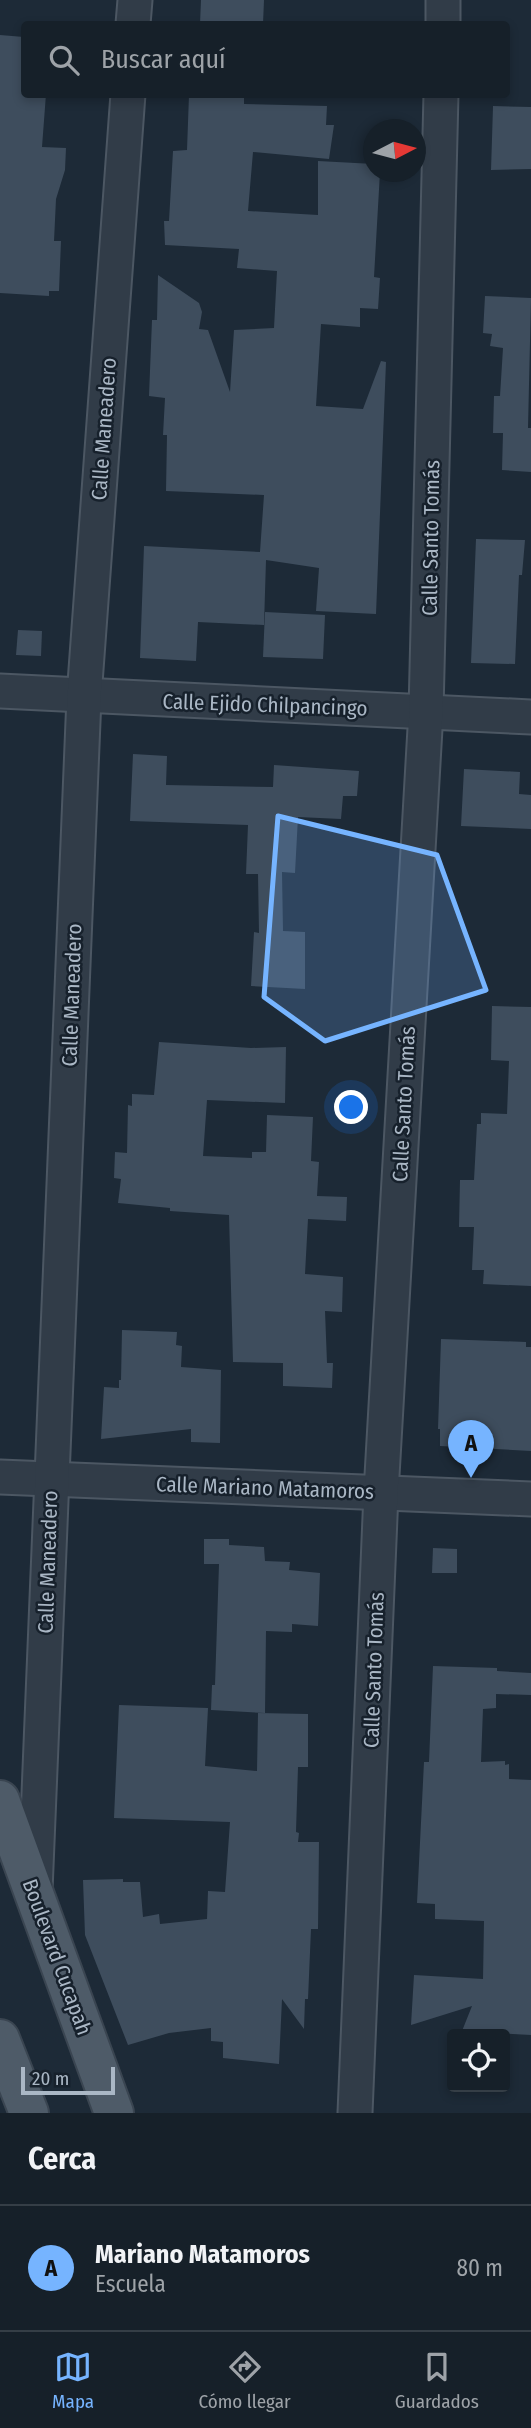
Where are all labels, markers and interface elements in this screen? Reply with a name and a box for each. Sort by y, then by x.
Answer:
search box [21,21,510,98]
icon: search [45,41,83,79]
text: Buscar aquí [101,44,226,75]
north arrow [363,119,426,182]
street label: Calle Maneadero [86,357,122,501]
street label: Calle Santo Tomás [417,460,445,616]
street label: Calle Ejido Chilpancingo [162,688,368,722]
street label: Calle Maneadero [57,923,87,1067]
street label: Calle Santo Tomás [387,1025,421,1183]
your location [334,1090,368,1124]
pin: A [448,1420,494,1478]
street label: Calle Mariano Matamoros [156,1471,375,1505]
street label: Calle Maneadero [33,1490,63,1634]
street label: Calle Santo Tomás [358,1592,390,1748]
street label: Boulevard Cucapah [17,1875,97,2039]
map controls [447,2029,510,2092]
button: locate [447,2029,510,2092]
scale bar [21,2064,116,2096]
text: 20 m [32,2067,69,2090]
text: Cerca [28,2141,96,2177]
text: Mariano Matamoros [95,2239,310,2270]
text: A [45,2254,57,2282]
text: 80 m [456,2254,503,2282]
text: Escuela [95,2270,166,2298]
tab: Mapa [52,2348,94,2413]
tab: Cómo llegar [198,2348,291,2413]
tab: Guardados [395,2348,479,2413]

